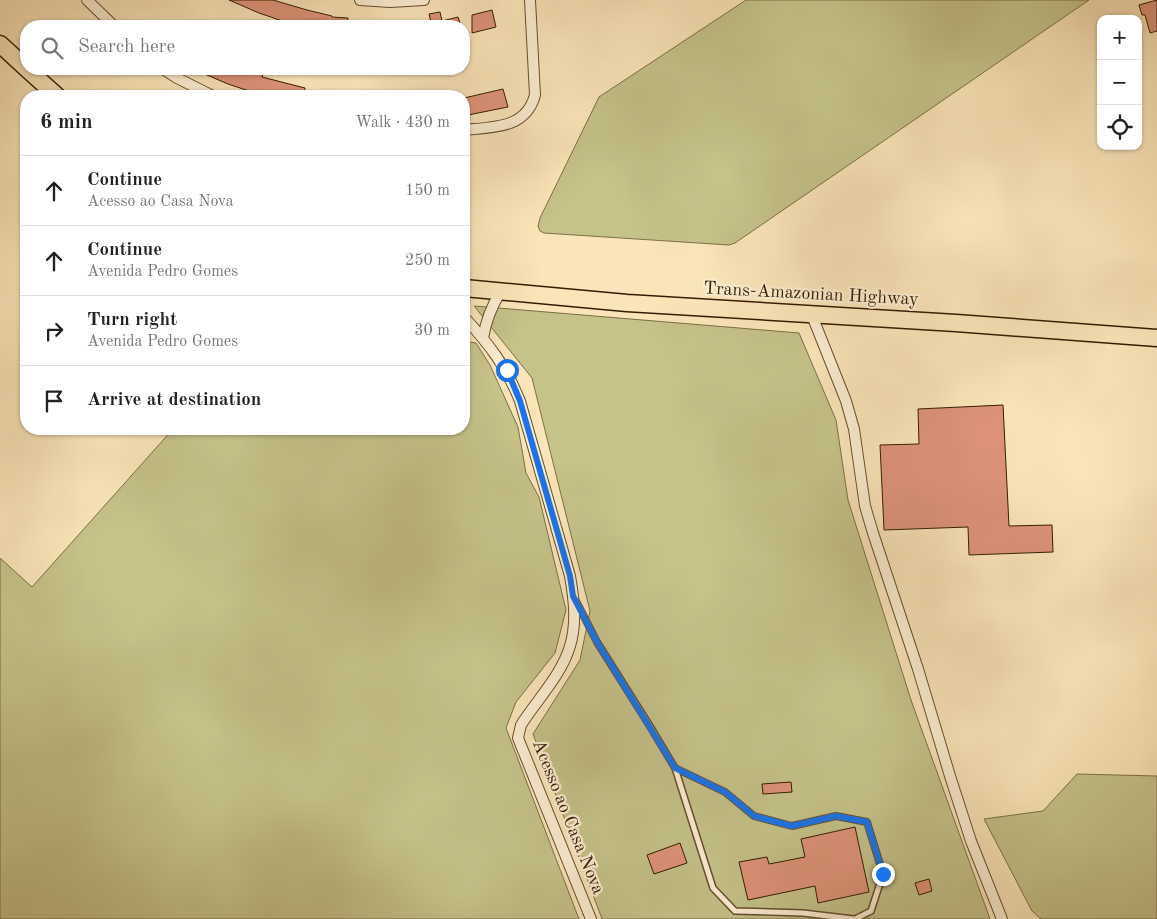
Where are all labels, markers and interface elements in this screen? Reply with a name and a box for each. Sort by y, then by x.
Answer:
map controls [1097,15,1142,150]
button: + [1097,15,1142,60]
search box [20,20,470,75]
icon: search [38,34,66,62]
text: Search here [78,38,175,57]
button: − [1097,60,1142,105]
button: locate [1097,105,1142,150]
text: 6 min [40,112,93,133]
text: Walk · 430 m [355,115,450,131]
text: Continue [87,171,162,190]
icon: ahead [40,177,68,205]
text: 150 m [405,183,450,199]
text: Acesso ao Casa Nova [87,194,234,210]
text: Continue [87,241,162,260]
icon: ahead [40,247,68,275]
text: 250 m [405,253,450,269]
text: Avenida Pedro Gomes [87,264,238,280]
street label: Trans-Amazonian Highway [703,279,919,309]
text: Turn right [87,311,177,330]
icon: right [40,317,68,345]
text: 30 m [414,323,450,339]
text: Avenida Pedro Gomes [87,334,238,350]
route start [496,359,519,382]
icon: arrive [40,387,68,415]
text: Arrive at destination [87,391,261,410]
street label: Acesso ao Casa Nova [529,737,607,897]
route end [872,863,895,886]

